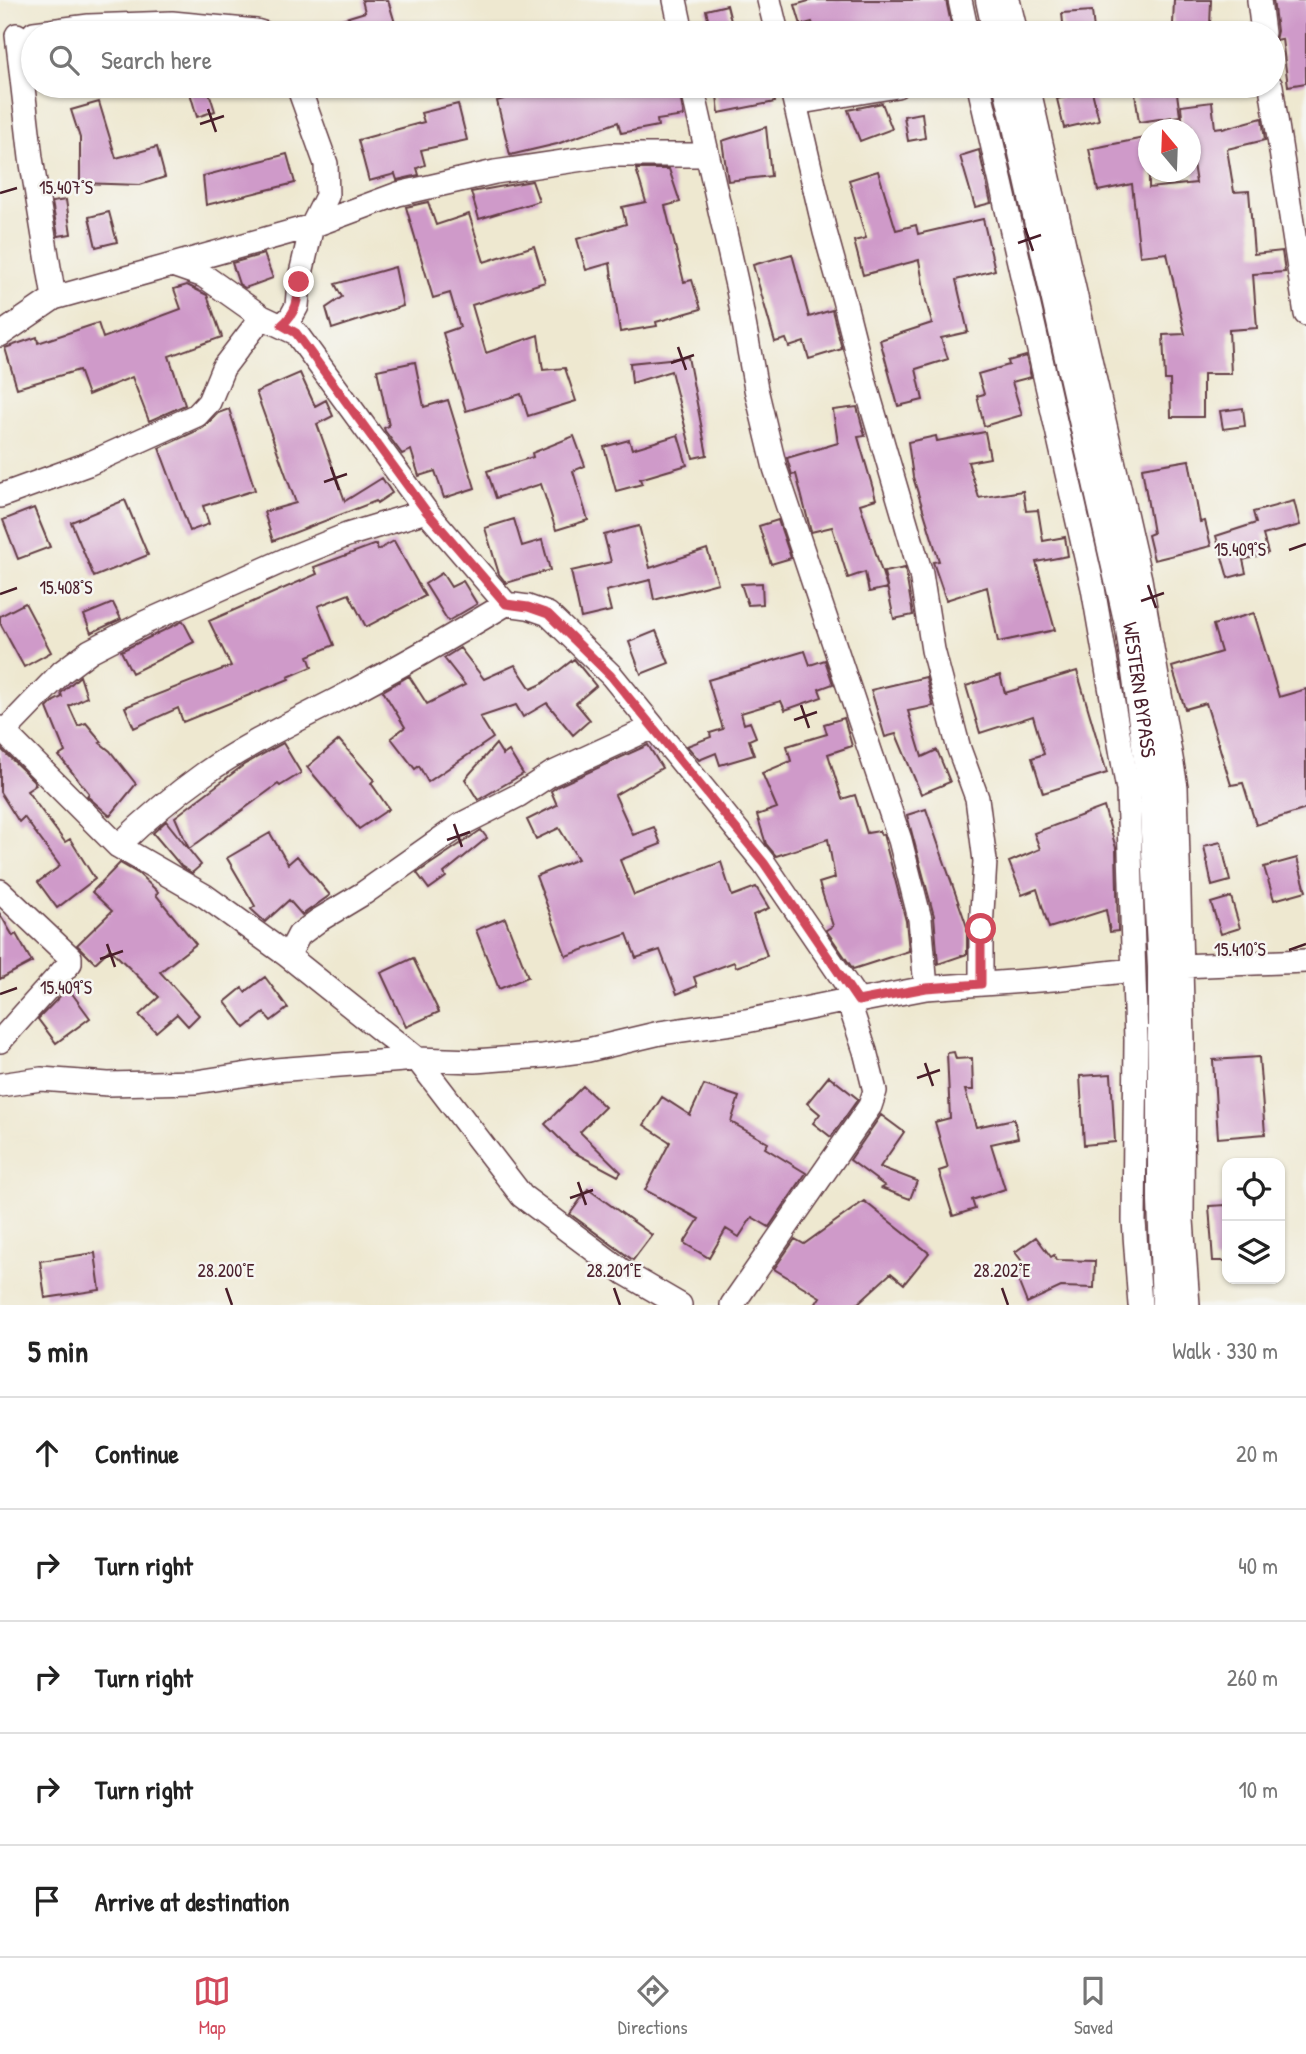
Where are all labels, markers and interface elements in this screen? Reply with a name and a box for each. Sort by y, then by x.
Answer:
search box [21,21,1285,98]
icon: search [45,41,83,79]
text: Search here [101,42,212,77]
north arrow [1138,119,1201,182]
text: 15.407°S [39,175,93,200]
route end [283,266,314,297]
text: 15.409°S [1214,537,1266,562]
text: 15.408°S [39,575,93,600]
street label: WESTERN BYPASS [1116,619,1164,760]
route start [965,913,996,944]
text: 15.410°S [1214,937,1266,962]
text: 15.409°S [40,975,92,1000]
map controls [1222,1158,1285,1284]
button: locate [1222,1158,1285,1221]
button: layers [1222,1221,1285,1284]
text: 28.200°E [198,1258,254,1283]
text: 28.201°E [586,1258,642,1283]
text: 28.202°E [973,1258,1031,1283]
text: 5 min [28,1331,88,1371]
text: Walk · 330 m [1172,1335,1278,1366]
icon: ahead [28,1434,66,1472]
text: Continue [95,1436,179,1471]
text: 20 m [1236,1438,1278,1469]
icon: right [28,1546,66,1584]
text: Turn right [95,1548,193,1583]
text: 40 m [1238,1550,1278,1581]
icon: right [28,1658,66,1696]
text: Turn right [95,1660,193,1695]
text: 260 m [1227,1662,1278,1693]
icon: right [28,1770,66,1808]
text: Turn right [95,1772,193,1807]
text: 10 m [1238,1774,1278,1805]
icon: arrive [28,1882,66,1920]
text: Arrive at destination [95,1884,290,1919]
tab: Map [193,1972,231,2040]
tab: Directions [618,1972,688,2040]
tab: Saved [1074,1972,1113,2040]

